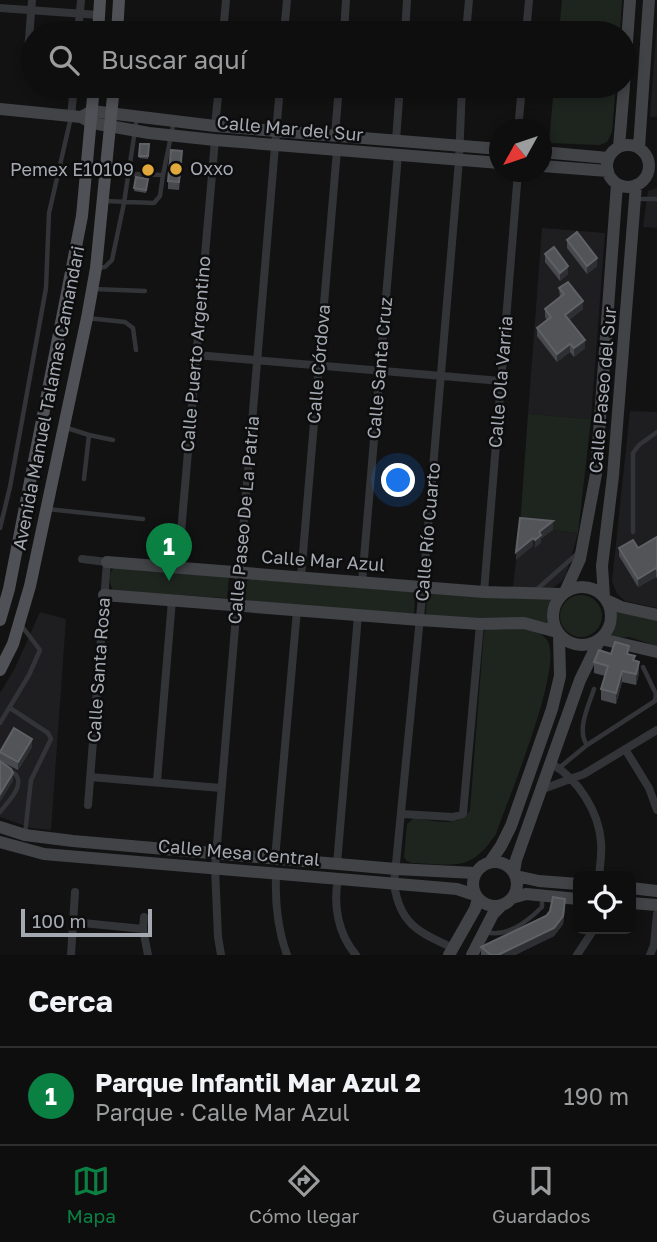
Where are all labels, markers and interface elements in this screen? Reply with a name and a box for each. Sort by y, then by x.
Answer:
search box [21,21,636,98]
icon: search [45,41,83,79]
text: Buscar aquí [101,44,247,75]
street label: Calle Mar del Sur [216,111,364,145]
north arrow [489,119,552,182]
place label: Oxxo [190,157,234,179]
place label: Pemex E10109 [10,158,134,180]
marker: Oxxo [168,161,184,177]
marker: Pemex E10109 [140,162,156,178]
street label: Avenida Manuel Talamas Camandari [8,244,88,552]
street label: Calle Puerto Argentino [175,255,215,453]
street label: Calle Santa Cruz [362,296,396,440]
street label: Calle Córdova [302,303,334,425]
street label: Calle Paseo del Sur [584,306,620,474]
street label: Calle Ola Varria [483,315,517,449]
street label: Calle Paseo De La Patria [223,415,263,625]
street label: Calle Río Cuarto [410,461,444,602]
your location [381,463,415,497]
pin: 1 [146,523,192,581]
street label: Calle Mar Azul [260,545,386,575]
street label: Calle Santa Rosa [82,596,114,743]
street label: Calle Mesa Central [157,834,321,870]
map controls [573,871,636,934]
button: locate [573,871,636,934]
scale bar [21,906,152,938]
text: 100 m [32,909,86,932]
text: Cerca [28,983,113,1019]
text: Parque Infantil Mar Azul 2 [95,1067,421,1098]
text: 1 [45,1082,57,1110]
text: 190 m [564,1082,629,1110]
text: Parque · Calle Mar Azul [95,1098,350,1126]
tab: Mapa [66,1162,116,1227]
tab: Cómo llegar [249,1162,359,1227]
tab: Guardados [492,1162,590,1227]

